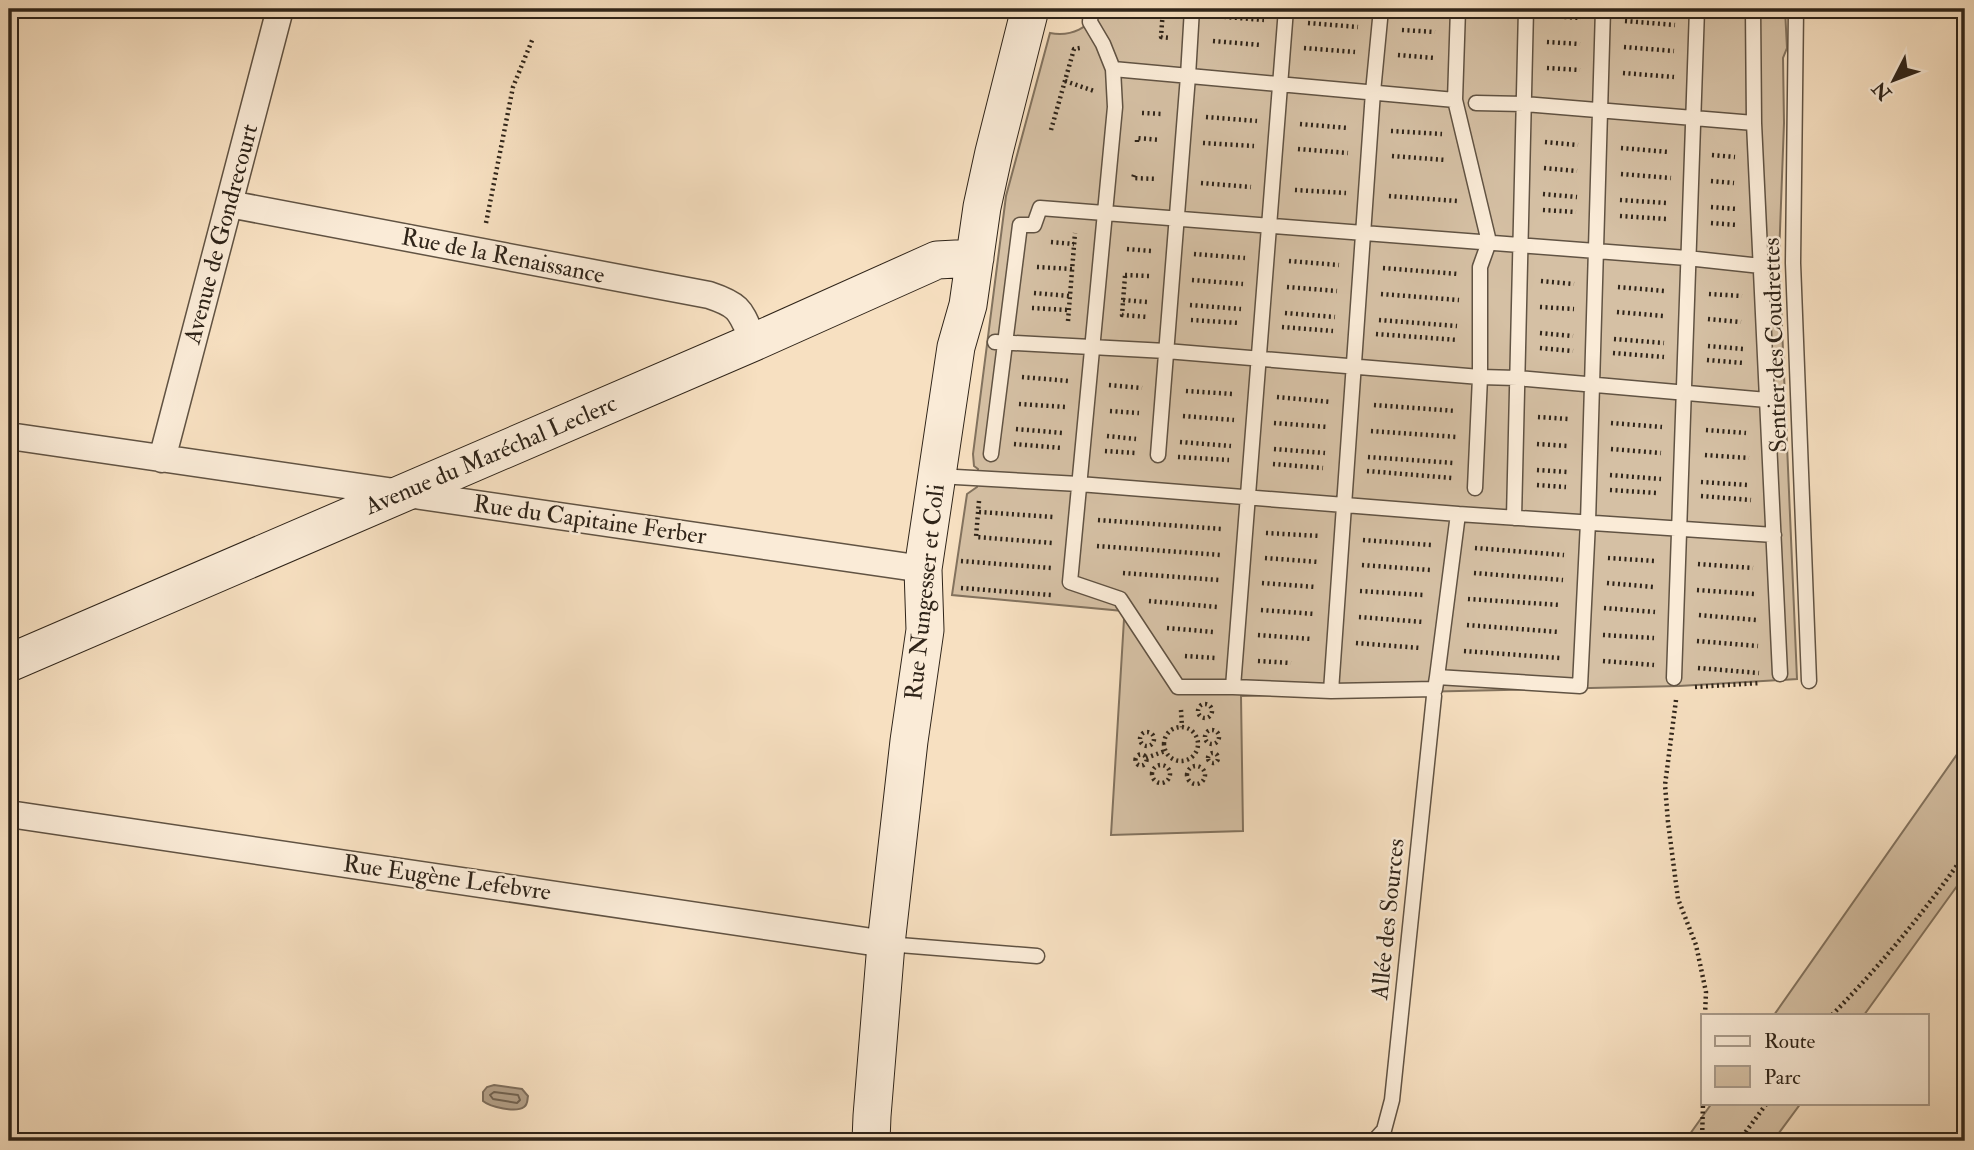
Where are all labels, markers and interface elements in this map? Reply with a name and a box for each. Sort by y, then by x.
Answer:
north arrow [1858,46,1928,116]
text: N [1867,76,1897,106]
street label: Avenue de Gondrecourt [176,120,265,348]
street label: Rue de la Renaissance [399,221,607,291]
street label: Sentier des Coudrettes [1756,237,1794,453]
street label: Avenue du Maréchal Leclerc [359,388,622,523]
street label: Rue Nungesser et Coli [898,483,952,701]
street label: Rue du Capitaine Ferber [471,488,709,552]
street label: Allée des Sources [1364,837,1412,1002]
street label: Rue Eugène Lefebvre [341,848,553,908]
legend [1701,1014,1928,1104]
text: Route [1764,1028,1816,1055]
text: Parc [1764,1064,1801,1091]

